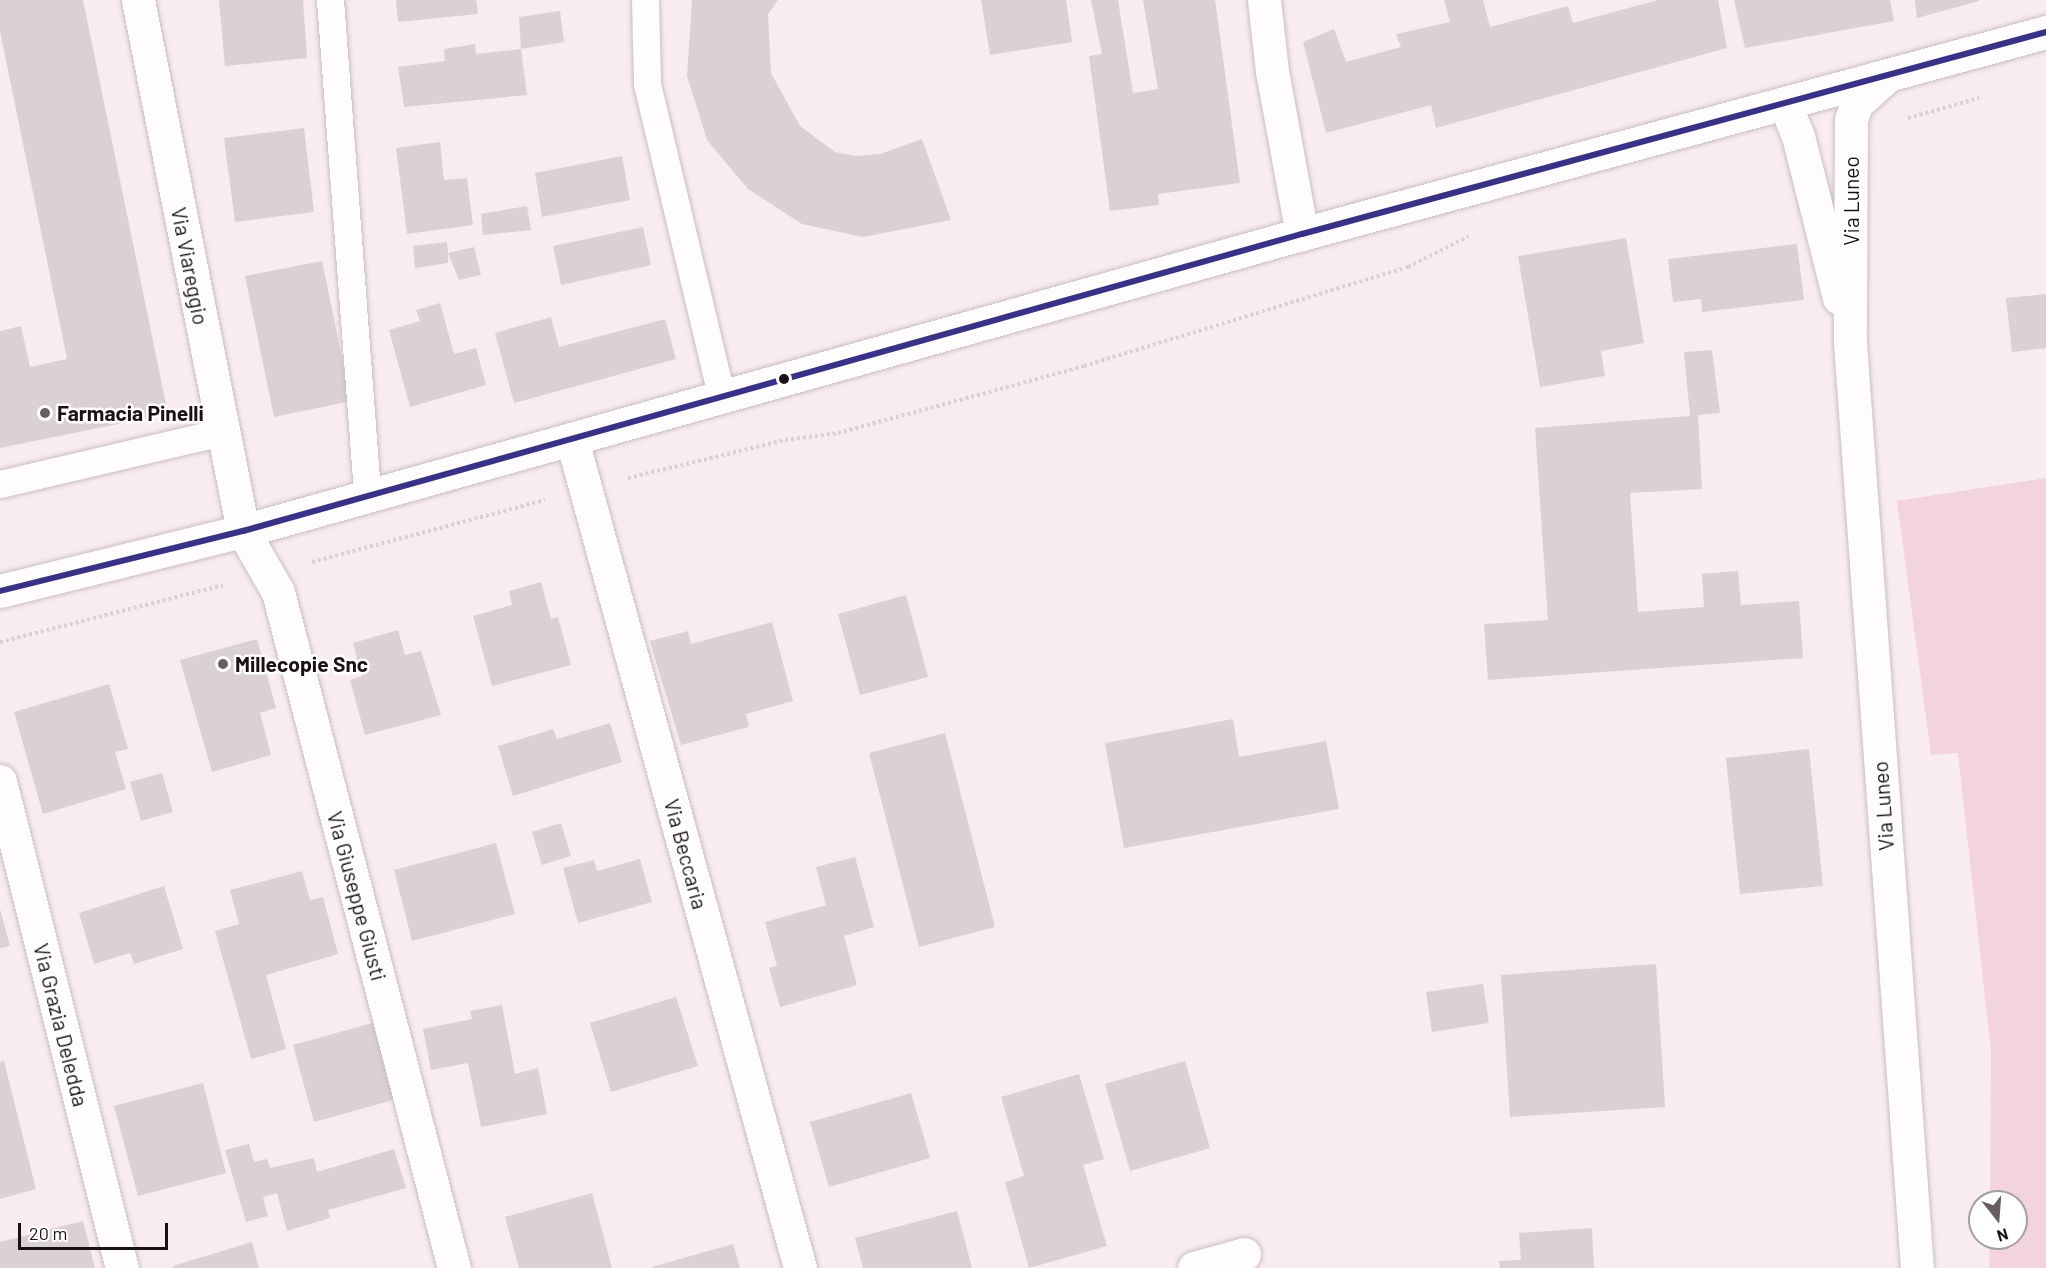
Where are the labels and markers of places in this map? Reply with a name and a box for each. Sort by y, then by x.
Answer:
unlabelled marker [778,373,790,385]
place label: Farmacia Pinelli [57,400,204,426]
marker: Farmacia Pinelli [38,406,52,420]
place label: Millecopie Snc [235,651,368,677]
marker: Millecopie Snc [216,657,230,671]

